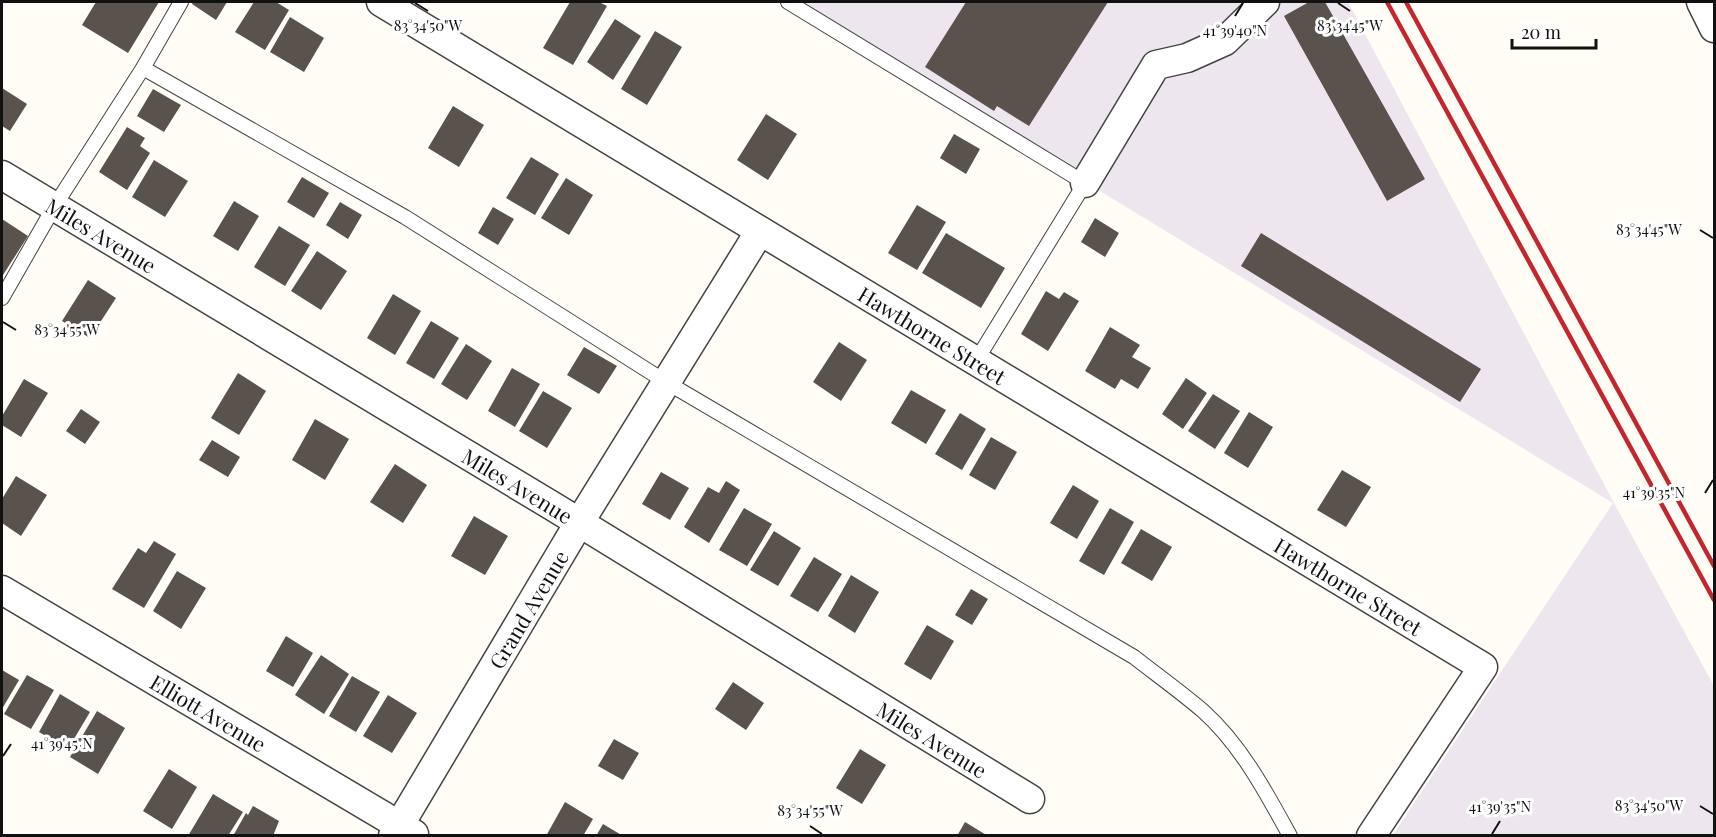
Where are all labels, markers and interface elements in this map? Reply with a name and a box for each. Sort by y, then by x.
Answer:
scale bar [1512,12,1596,50]
text: 83°34'50"W [394,15,463,35]
text: 83°34'45"W [1317,15,1383,35]
text: 41°39'40"N [1203,20,1268,40]
text: 20 m [1521,20,1561,44]
street label: Miles Avenue [41,191,162,279]
text: 83°34'45"W [1616,219,1682,239]
street label: Hawthorne Street [853,279,1012,390]
text: 83°34'55"W [34,319,100,339]
street label: Miles Avenue [457,441,578,529]
text: 41°39'35"N [1623,482,1686,502]
street label: Hawthorne Street [1269,530,1428,641]
street label: Grand Avenue [482,545,574,673]
street label: Elliott Avenue [145,667,272,757]
street label: Miles Avenue [872,695,993,783]
text: 41°39'45"N [31,733,93,753]
text: 83°34'50"W [1615,795,1684,815]
text: 41°39'35"N [1469,796,1532,816]
text: 83°34'55"W [777,800,843,820]

